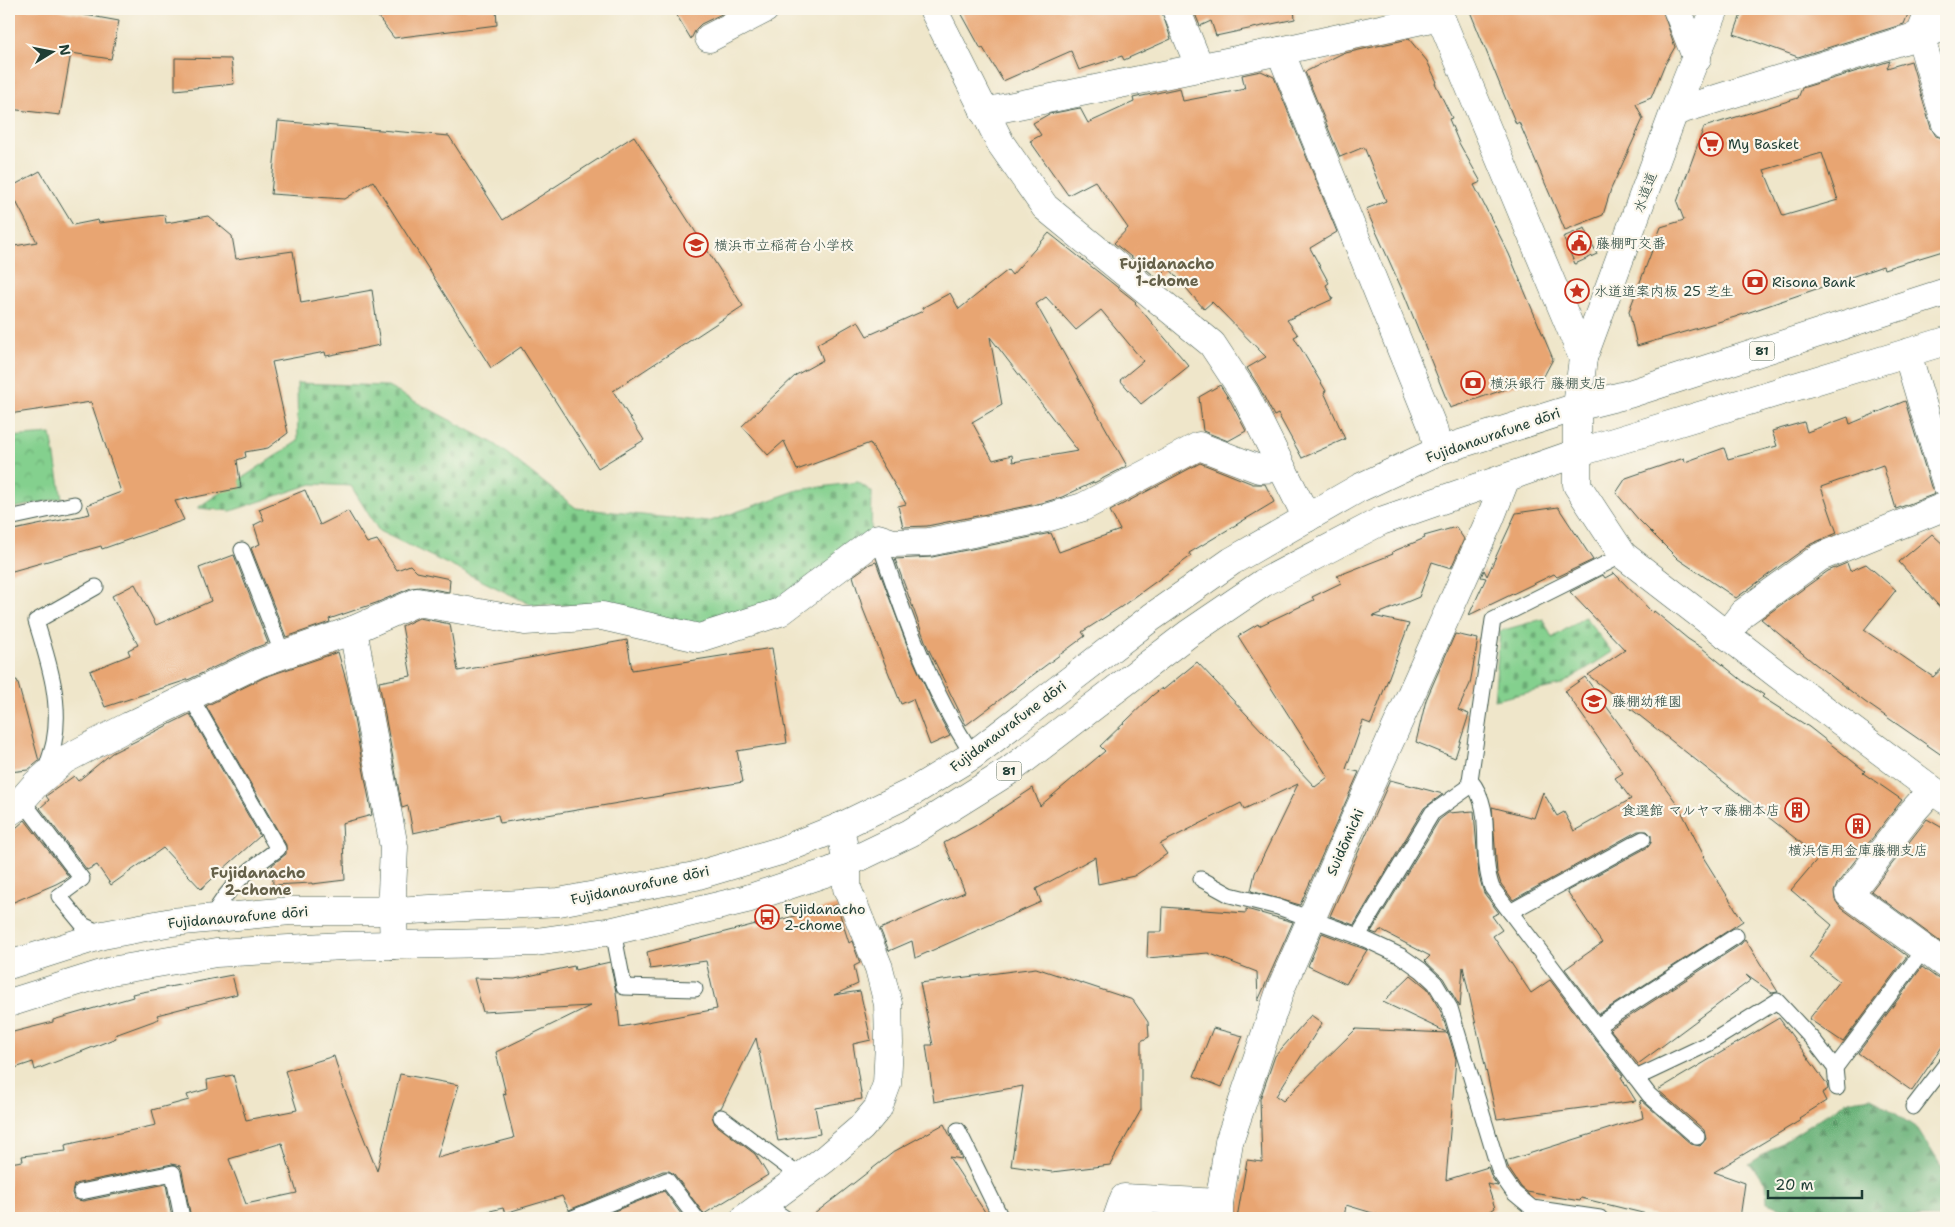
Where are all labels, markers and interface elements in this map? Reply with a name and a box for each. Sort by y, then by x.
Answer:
north arrow [28,28,78,78]
text: N [55,43,75,57]
supermarket icon: My Basket [1698,131,1724,157]
place label: My Basket [1728,135,1799,153]
street label: 水道道 [1629,169,1661,215]
public building icon: 藤棚町交番 [1566,230,1592,256]
school or university icon: 横浜市立稲荷台小学校 [683,232,709,258]
place label: 藤棚町交番 [1596,234,1666,252]
place label: 横浜市立稲荷台小学校 [714,236,854,254]
district label: Fujidanacho 1-chome [1119,254,1215,291]
bank icon: Risona Bank [1742,269,1768,295]
place label: Risona Bank [1772,273,1856,291]
place icon: 水道道案内板 25 芝生 [1564,278,1590,304]
place label: 水道道案内板 25 芝生 [1594,282,1734,300]
road number: 81 [1750,342,1774,361]
bank icon: 横浜銀行 藤棚支店 [1460,370,1486,396]
place label: 横浜銀行 藤棚支店 [1490,374,1607,392]
street label: Fujidanaurafune dōri [1423,404,1563,466]
street label: Fujidanaurafune dōri [946,676,1070,776]
school or university icon: 藤棚幼稚園 [1581,688,1607,714]
place label: 藤棚幼稚園 [1612,692,1682,710]
road number: 81 [996,761,1022,780]
building icon: 食選館 マルヤマ藤棚本店 [1784,797,1810,823]
place label: 食選館 マルヤマ藤棚本店 [1622,801,1780,819]
street label: Suidōmichi [1322,806,1368,878]
building icon: 横浜信用金庫藤棚支店 [1845,813,1871,839]
place label: 横浜信用金庫藤棚支店 [1788,841,1928,859]
street label: Fujidanaurafune dōri [569,862,711,908]
district label: Fujidanacho 2-chome [210,863,306,900]
place label: Fujidanacho 2-chome [784,900,865,934]
street label: Fujidanaurafune dōri [167,902,309,932]
bus stop icon: Fujidanacho 2-chome [754,904,780,930]
scale bar [1768,1167,1861,1199]
text: 20 m [1775,1175,1814,1195]

